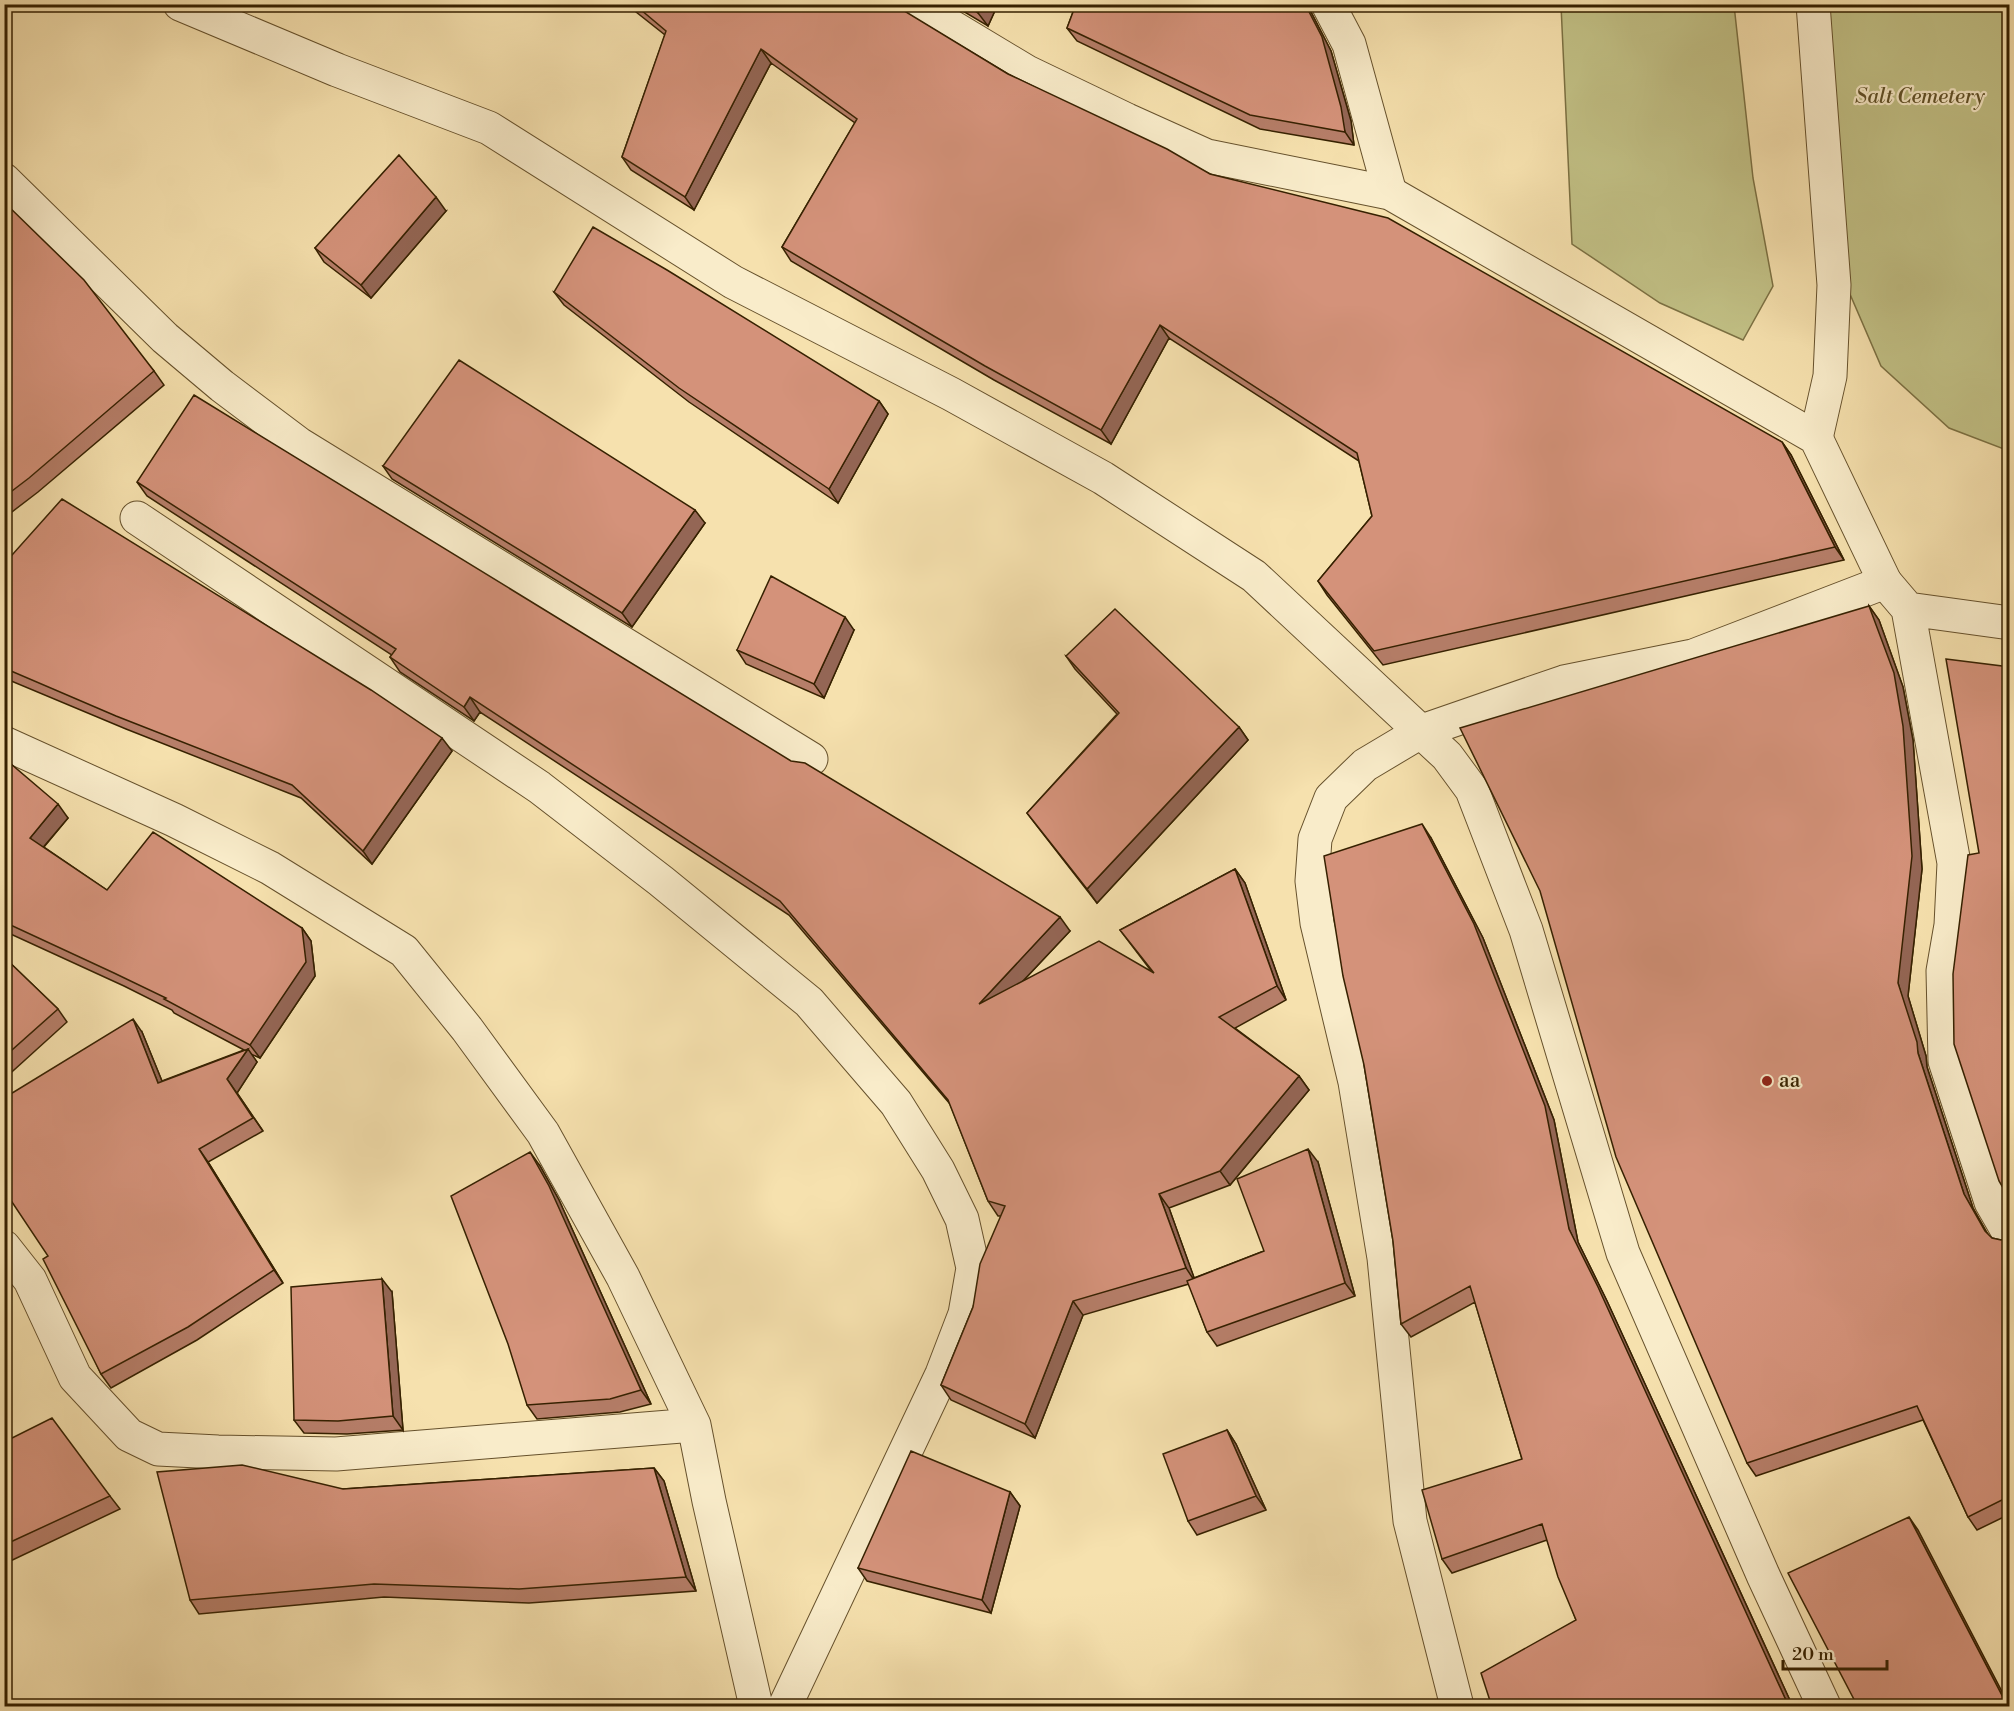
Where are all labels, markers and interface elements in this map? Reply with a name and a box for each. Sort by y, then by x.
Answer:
park label: Salt Cemetery [1855,84,1986,110]
place label: aa [1779,1068,1801,1094]
marker: aa [1760,1074,1774,1088]
scale bar [1783,1633,1886,1671]
text: 20 m [1792,1643,1834,1666]

